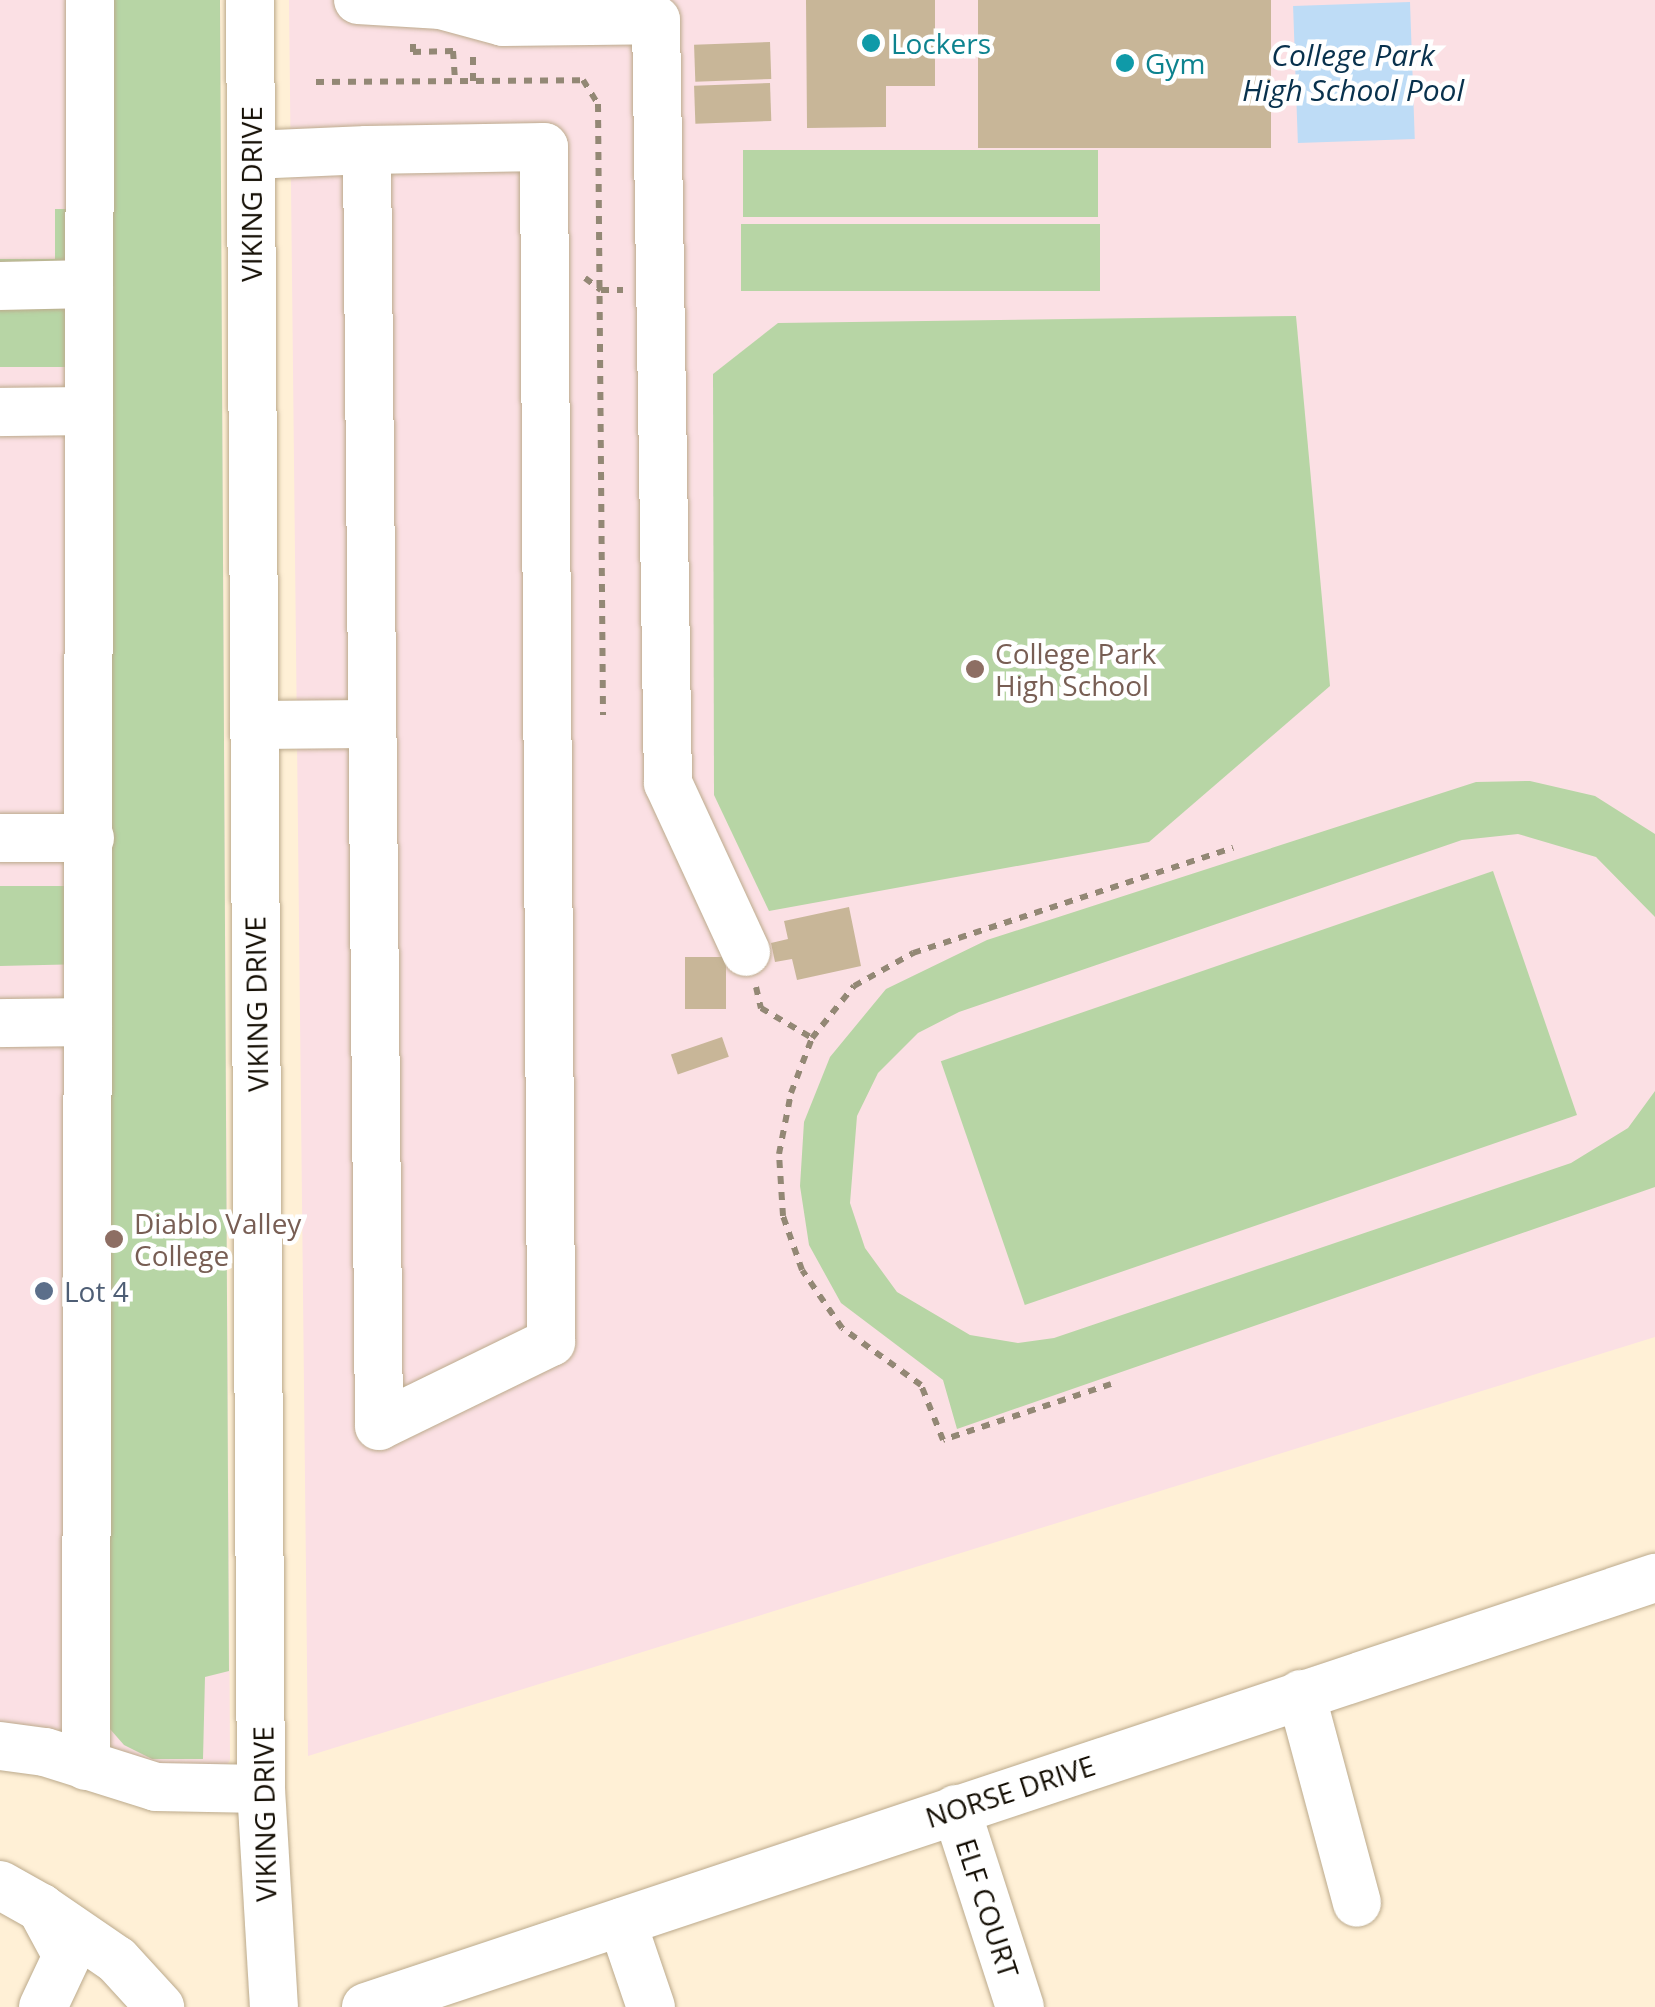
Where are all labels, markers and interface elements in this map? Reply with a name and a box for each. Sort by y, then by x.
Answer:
place label: Lockers [891,26,991,60]
marker: Lockers [860,32,882,54]
water label: College Park High School Pool [1242,37,1464,108]
place label: Gym [1145,46,1205,80]
marker: Gym [1114,52,1136,74]
street label: VIKING DRIVE [234,106,268,282]
place label: College Park High School [995,636,1156,702]
marker: College Park High School [964,658,986,680]
street label: VIKING DRIVE [238,916,274,1092]
place label: Diablo Valley College [134,1206,301,1272]
marker: Diablo Valley College [103,1228,125,1250]
place label: Lot 4 [64,1274,129,1308]
marker: Lot 4 [33,1280,55,1302]
street label: VIKING DRIVE [246,1726,282,1902]
street label: NORSE DRIVE [921,1748,1099,1834]
street label: ELF COURT [950,1834,1026,1982]

